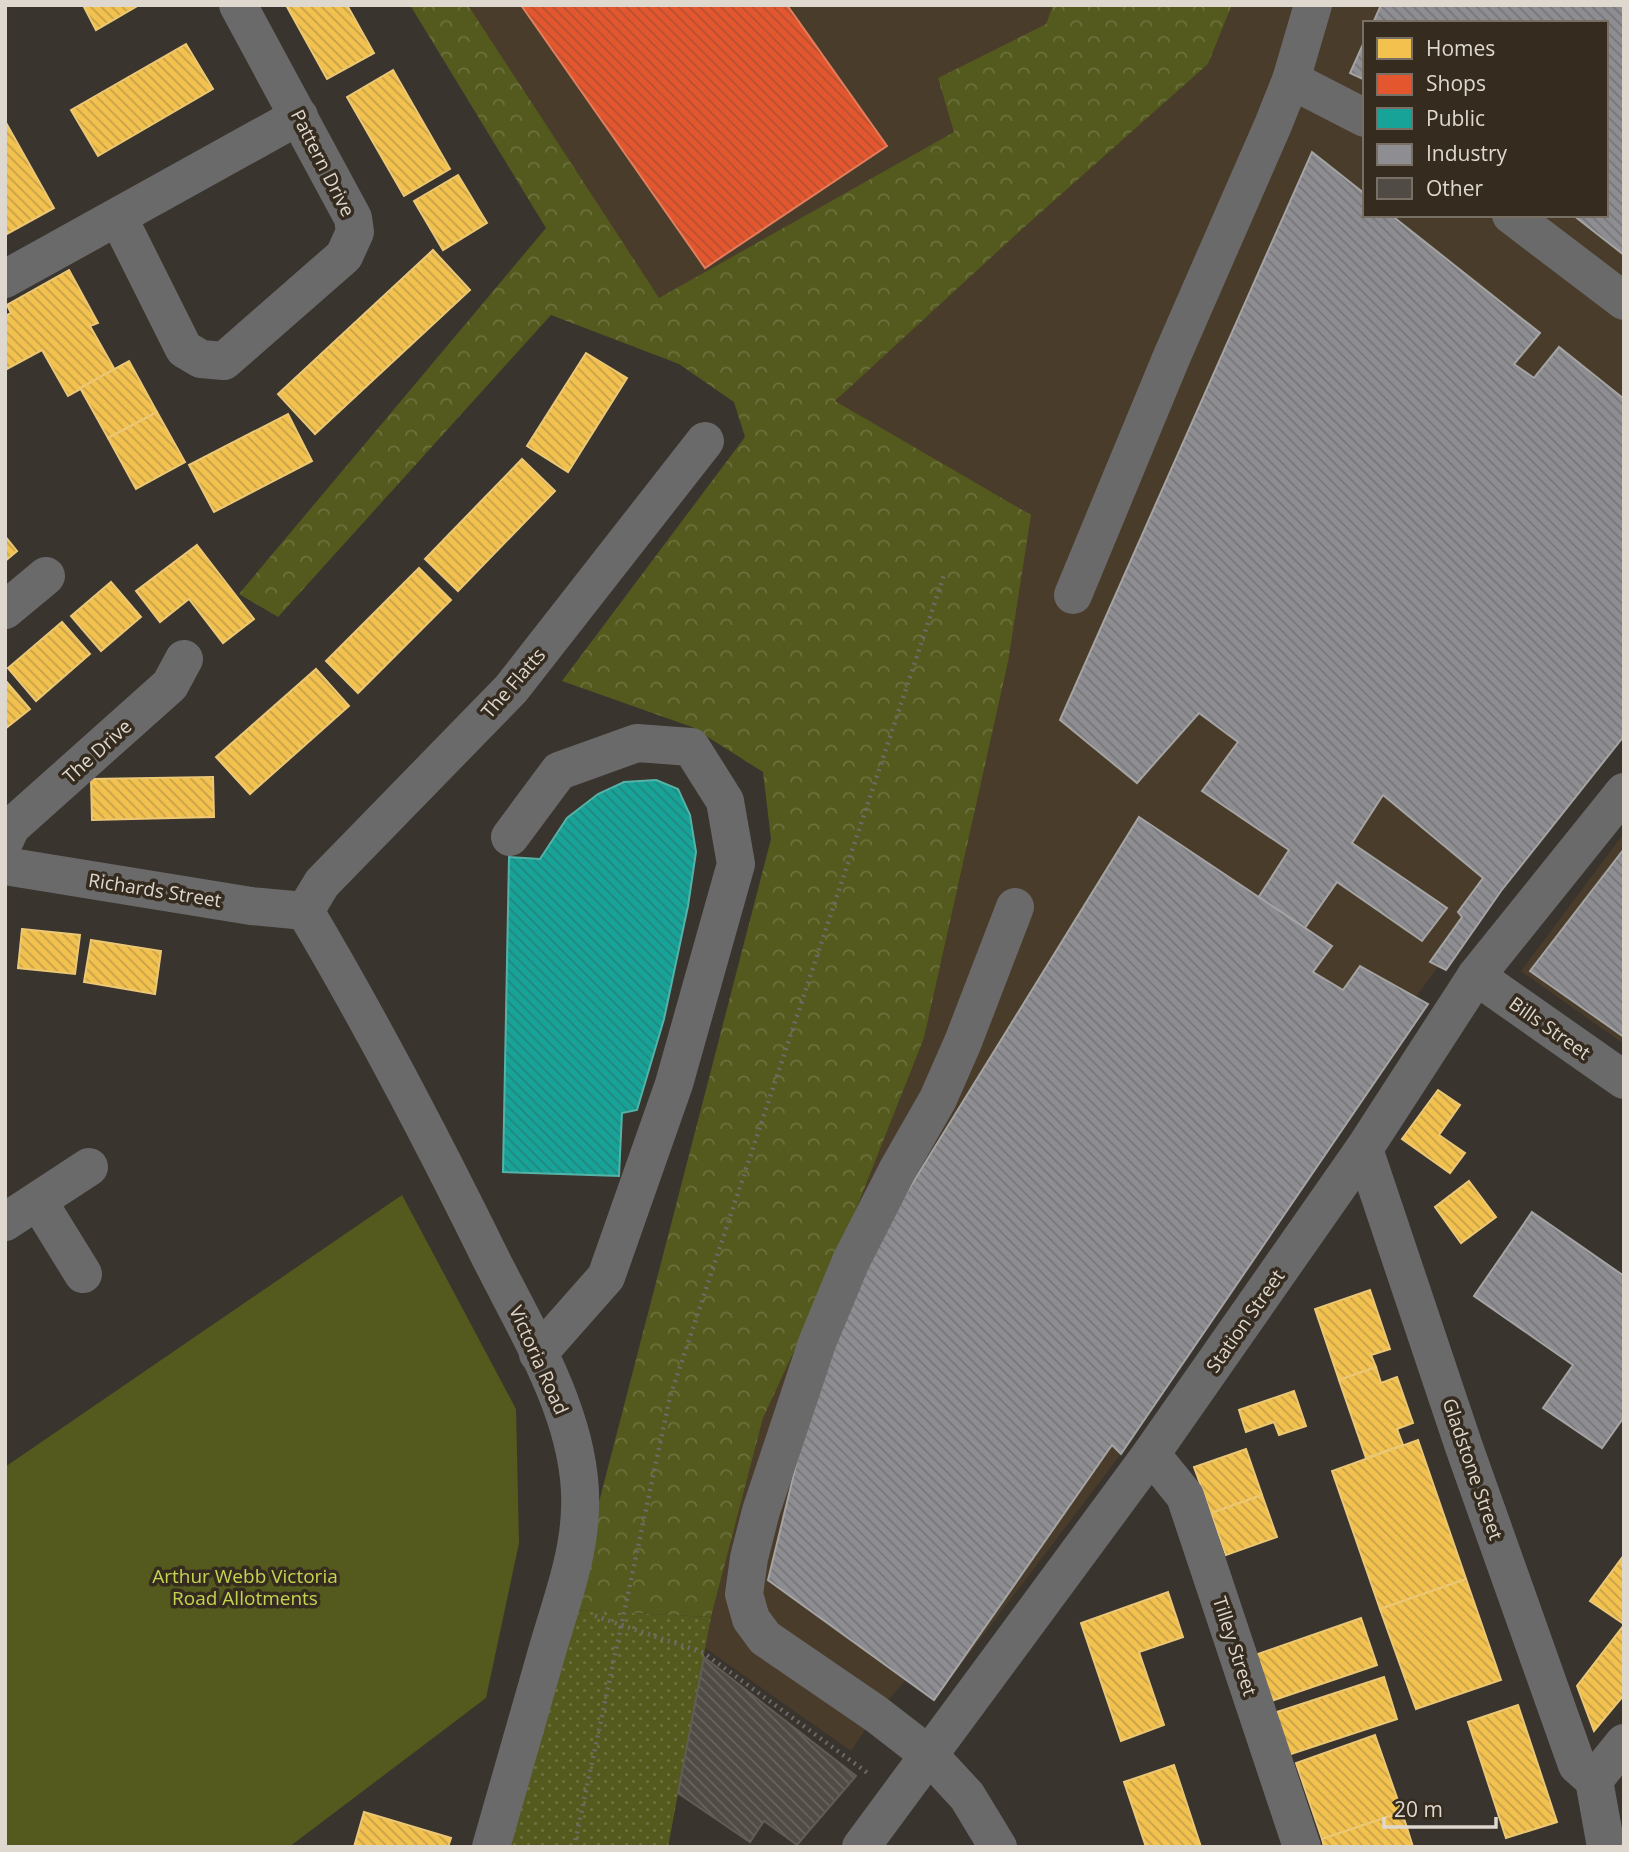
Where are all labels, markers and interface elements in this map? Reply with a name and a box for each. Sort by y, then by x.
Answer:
legend [1363,21,1608,217]
text: Homes [1426,34,1495,62]
text: Shops [1426,69,1486,97]
text: Public [1426,104,1485,132]
street label: Pattern Drive [285,105,361,221]
text: Industry [1426,139,1508,167]
text: Other [1426,174,1483,202]
street label: The Flatts [475,642,551,724]
street label: The Drive [57,713,137,789]
street label: Richards Street [87,867,224,913]
street label: Bills Street [1504,990,1596,1066]
street label: Station Street [1200,1264,1290,1378]
street label: Victoria Road [503,1301,575,1419]
street label: Gladstone Street [1437,1395,1510,1544]
park label: Arthur Webb Victoria Road Allotments [152,1563,338,1611]
street label: Tilley Street [1207,1593,1263,1699]
scale bar [1384,1786,1496,1830]
text: 20 m [1394,1795,1443,1823]

